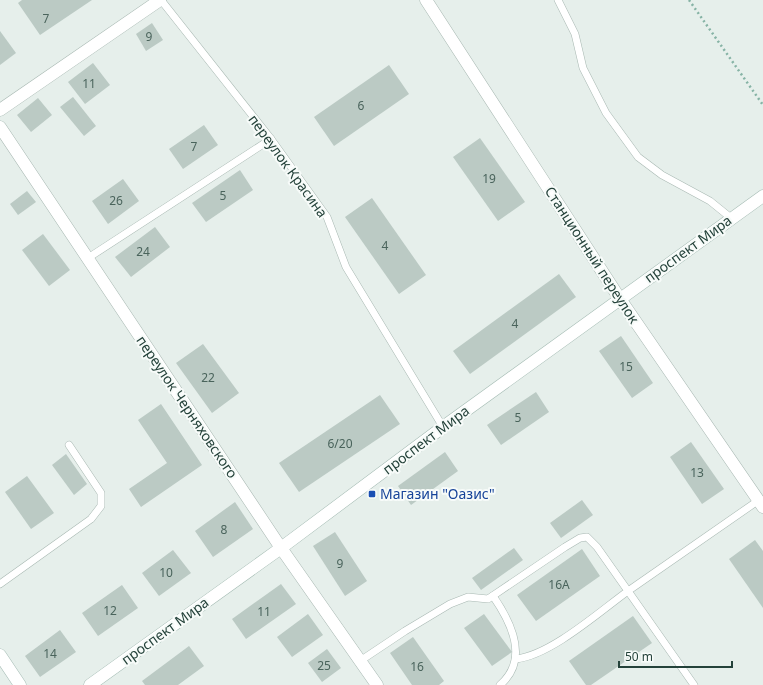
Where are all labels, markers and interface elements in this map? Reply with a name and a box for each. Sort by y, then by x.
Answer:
house number: 7 [43,10,50,27]
house number: 9 [146,28,153,45]
house number: 11 [82,75,96,92]
house number: 6 [358,97,365,114]
street label: переулок Красина [245,110,332,221]
house number: 7 [191,138,198,155]
house number: 19 [482,170,496,187]
street label: Станционный переулок [541,182,644,327]
house number: 5 [220,187,227,204]
house number: 26 [109,192,123,209]
street label: проспект Мира [640,210,735,287]
house number: 4 [382,237,389,254]
house number: 24 [136,243,150,260]
house number: 4 [512,315,519,332]
street label: переулок Черняховского [133,332,242,482]
house number: 15 [619,358,633,375]
house number: 22 [201,369,215,386]
street label: проспект Мира [379,401,473,478]
house number: 5 [515,409,522,426]
house number: 6/20 [327,435,353,452]
house number: 13 [690,464,704,481]
place label: Магазин "Оазис" [380,484,495,503]
marker: Магазин "Оазис" [367,489,377,499]
house number: 8 [221,521,228,538]
house number: 9 [337,555,344,572]
house number: 10 [159,564,173,581]
house number: 16А [548,576,570,593]
street label: проспект Мира [117,592,212,669]
house number: 12 [103,602,117,619]
house number: 11 [257,603,271,620]
scale bar [619,643,732,669]
house number: 14 [43,645,57,662]
text: 50 m [625,648,653,665]
house number: 25 [317,657,331,674]
house number: 16 [410,658,424,675]

